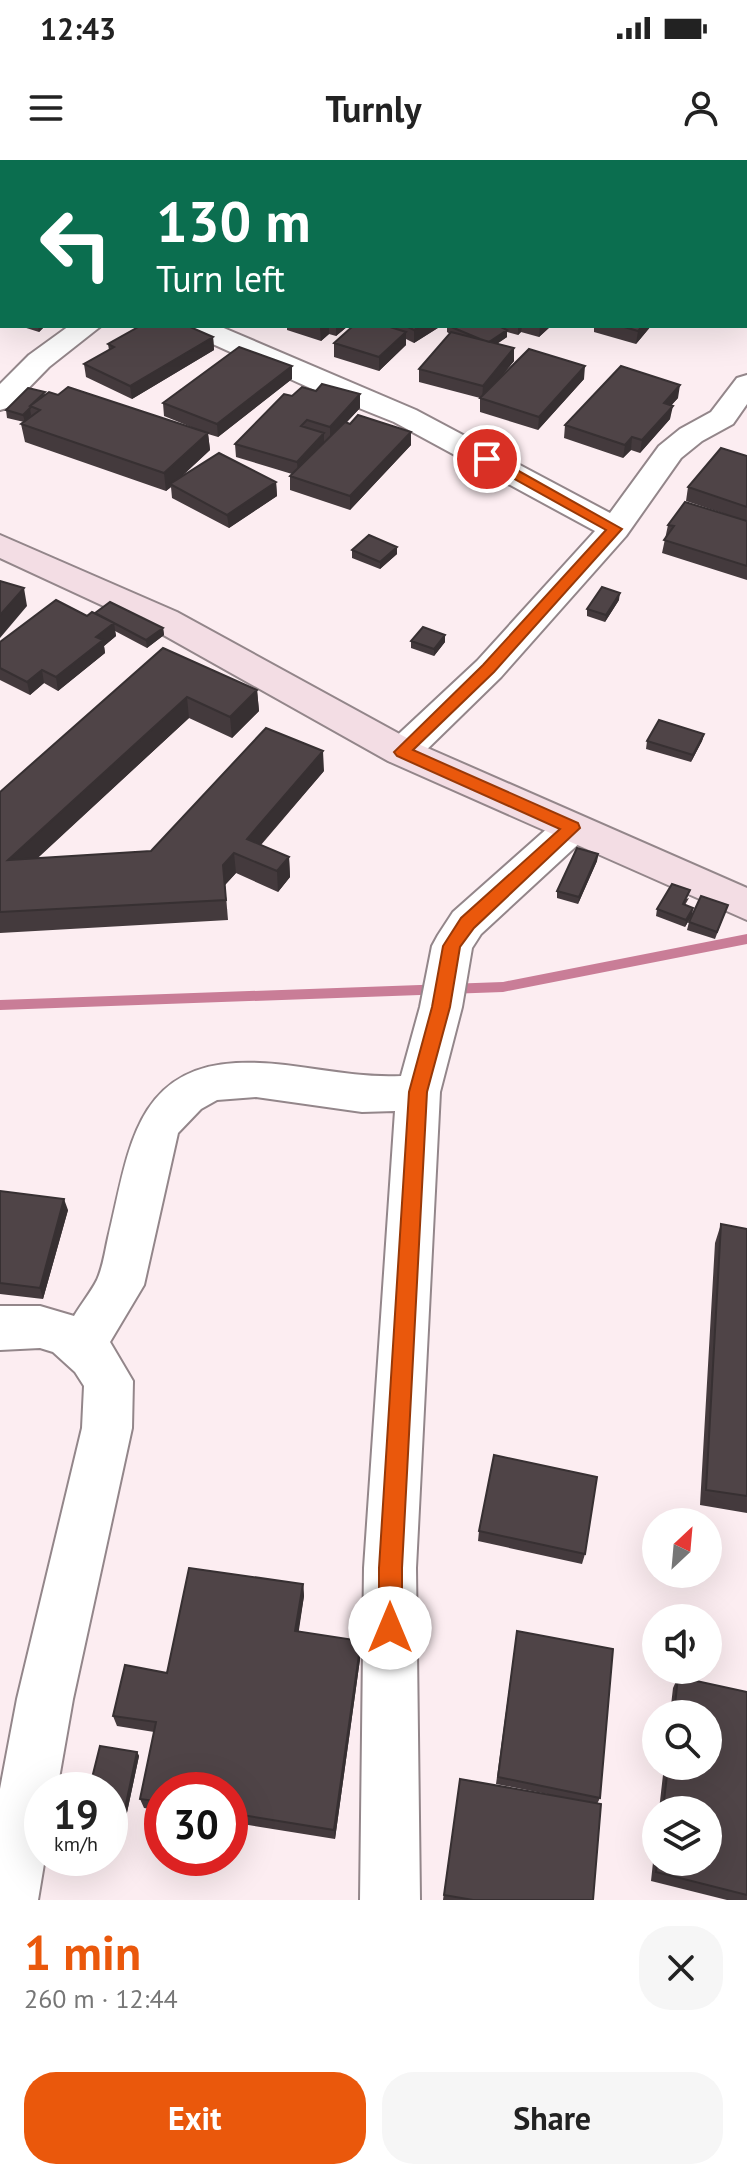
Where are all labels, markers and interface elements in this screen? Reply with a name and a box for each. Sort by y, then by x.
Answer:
text: 12:43 [40,9,116,48]
text: Turnly [325,85,422,132]
icon: menu [24,86,68,130]
icon: person [679,86,723,130]
text: 130 m [156,185,311,257]
icon: left [24,192,128,296]
text: Turn left [156,255,285,302]
pin [453,425,521,493]
icon: arrive [465,437,509,481]
north arrow [642,1508,722,1588]
map controls [642,1508,722,1876]
position arrow [348,1586,432,1670]
button: sound [642,1604,722,1684]
button: search [642,1700,722,1780]
speed limit sign: 30 [144,1772,248,1876]
text: 19 [53,1788,99,1840]
button: layers [642,1796,722,1876]
text: km/h [54,1831,98,1857]
text: 1 min [24,1921,141,1983]
button: close [639,1926,723,2010]
text: 260 m · 12:44 [24,1982,178,2015]
button: Exit [24,2072,366,2164]
button: Share [382,2072,723,2164]

